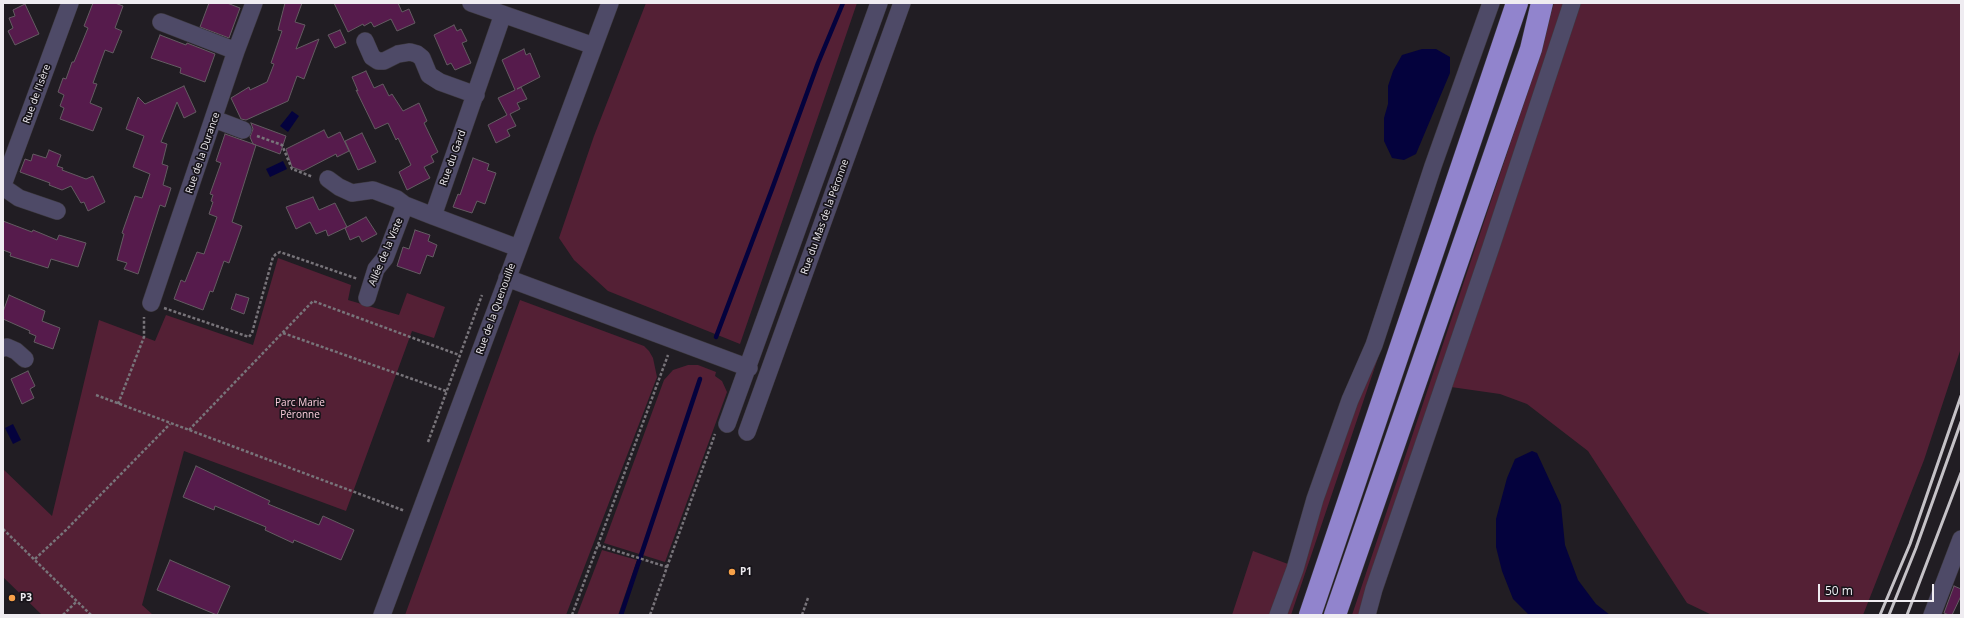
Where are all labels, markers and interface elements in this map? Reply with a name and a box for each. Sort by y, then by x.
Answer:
street label: Rue de l'Isère [21,63,53,125]
street label: Rue de la Durance [183,111,223,195]
street label: Rue du Gard [437,129,469,187]
street label: Rue du Mas de la Péronne [799,158,851,276]
street label: Allée de la Viste [366,216,406,288]
street label: Rue de la Quenouille [474,262,518,356]
park label: Parc Marie Péronne [275,397,325,420]
place label: P1 [740,566,752,578]
marker: P1 [727,567,737,577]
scale bar [1820,576,1936,602]
text: 50 m [1825,582,1853,599]
place label: P3 [20,592,32,604]
marker: P3 [7,593,17,603]

